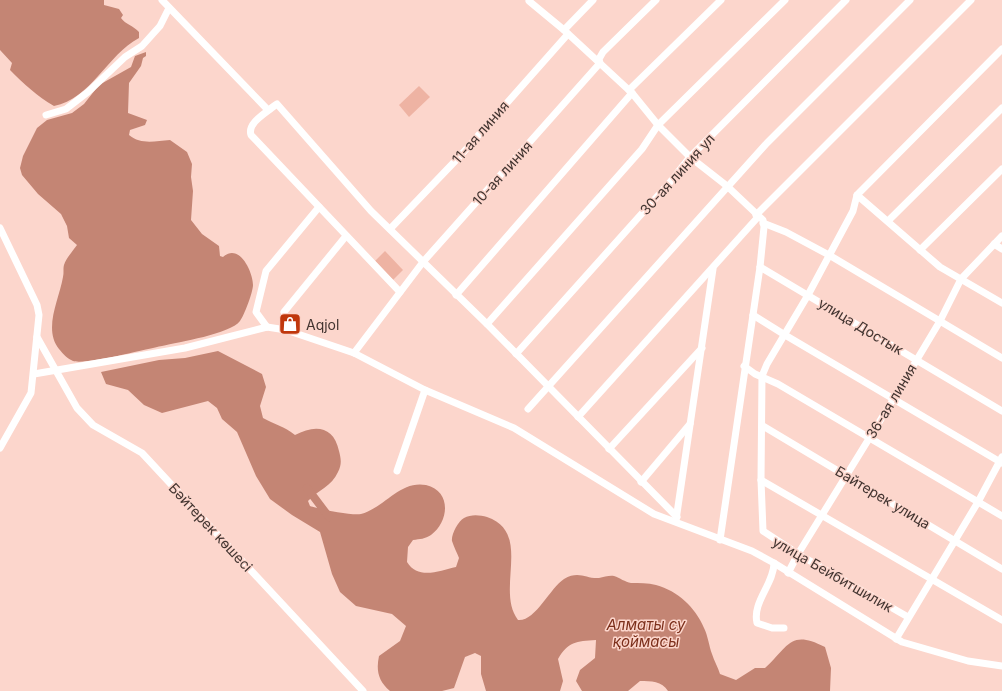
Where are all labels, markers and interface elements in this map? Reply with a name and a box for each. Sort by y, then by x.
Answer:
street label: 11-ая линия [448,97,512,167]
street label: 30-ая линия ул [636,130,718,218]
street label: 10-ая линия [469,137,535,209]
street label: улица Достык [815,294,907,358]
shop icon: Aqjol [277,311,303,337]
place label: Aqjol [306,316,339,333]
street label: 36-ая линия [862,361,920,441]
street label: Байтерек улица [832,462,934,532]
street label: Бәйтерек көшесі [166,479,256,575]
street label: улица Бейбитшилик [770,533,897,616]
water label: Алматы су қоймасы [606,615,686,651]

